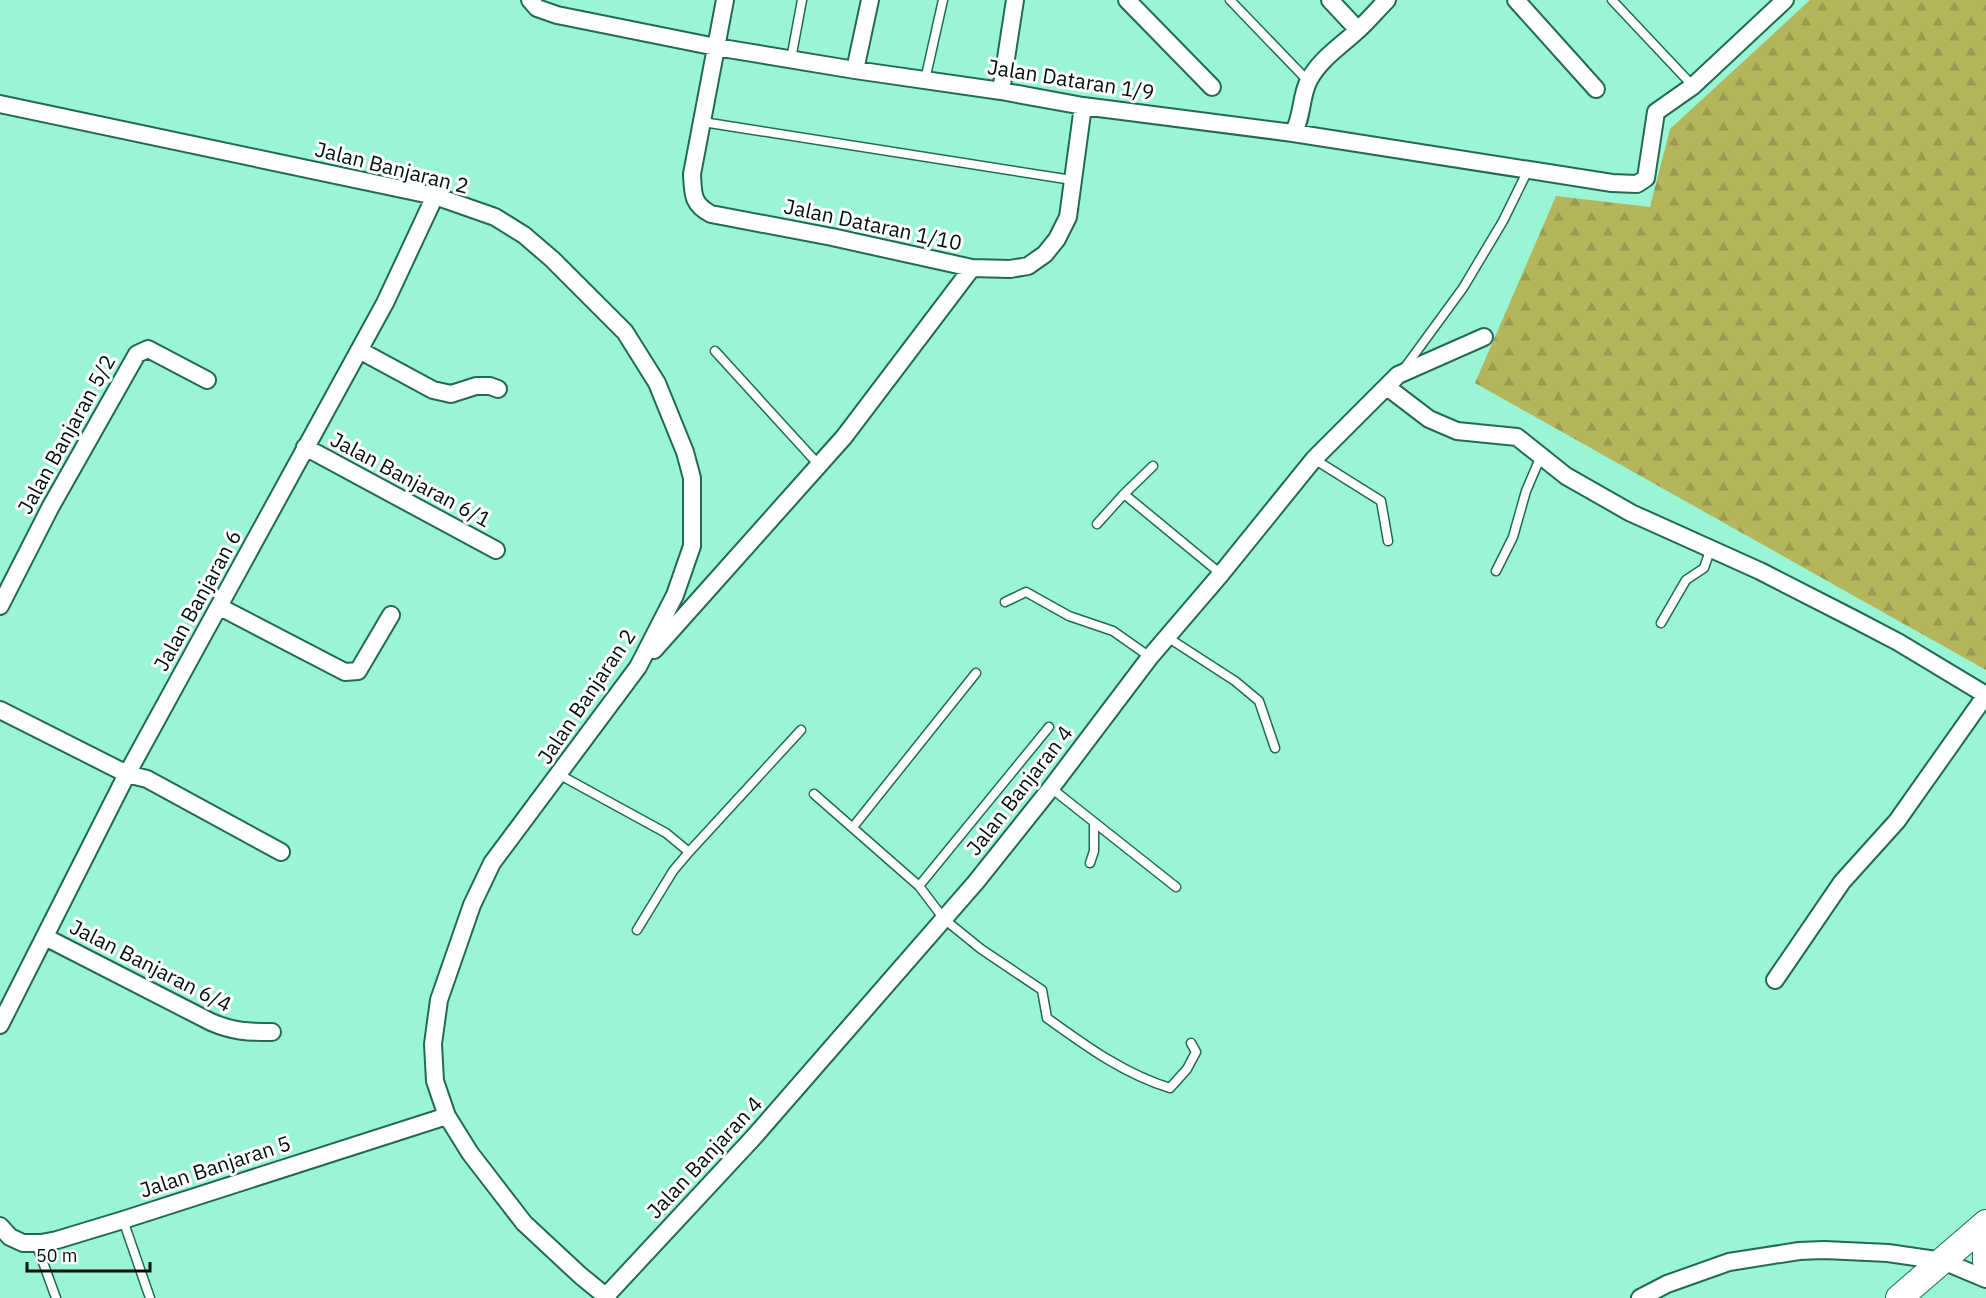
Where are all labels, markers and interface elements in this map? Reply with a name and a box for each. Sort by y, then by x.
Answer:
street label: Jalan Dataran 1/9 [986,52,1156,106]
street label: Jalan Banjaran 2 [312,134,472,200]
street label: Jalan Dataran 1/10 [781,191,965,257]
street label: Jalan Banjaran 5/2 [11,349,121,519]
street label: Jalan Banjaran 6/1 [326,425,496,533]
street label: Jalan Banjaran 6 [147,524,247,676]
street label: Jalan Banjaran 2 [530,623,642,769]
street label: Jalan Banjaran 4 [960,719,1078,861]
street label: Jalan Banjaran 6/4 [65,912,237,1018]
street label: Jalan Banjaran 4 [640,1090,768,1224]
street label: Jalan Banjaran 5 [136,1128,294,1204]
scale bar [27,1235,150,1273]
text: 50 m [36,1244,78,1267]

